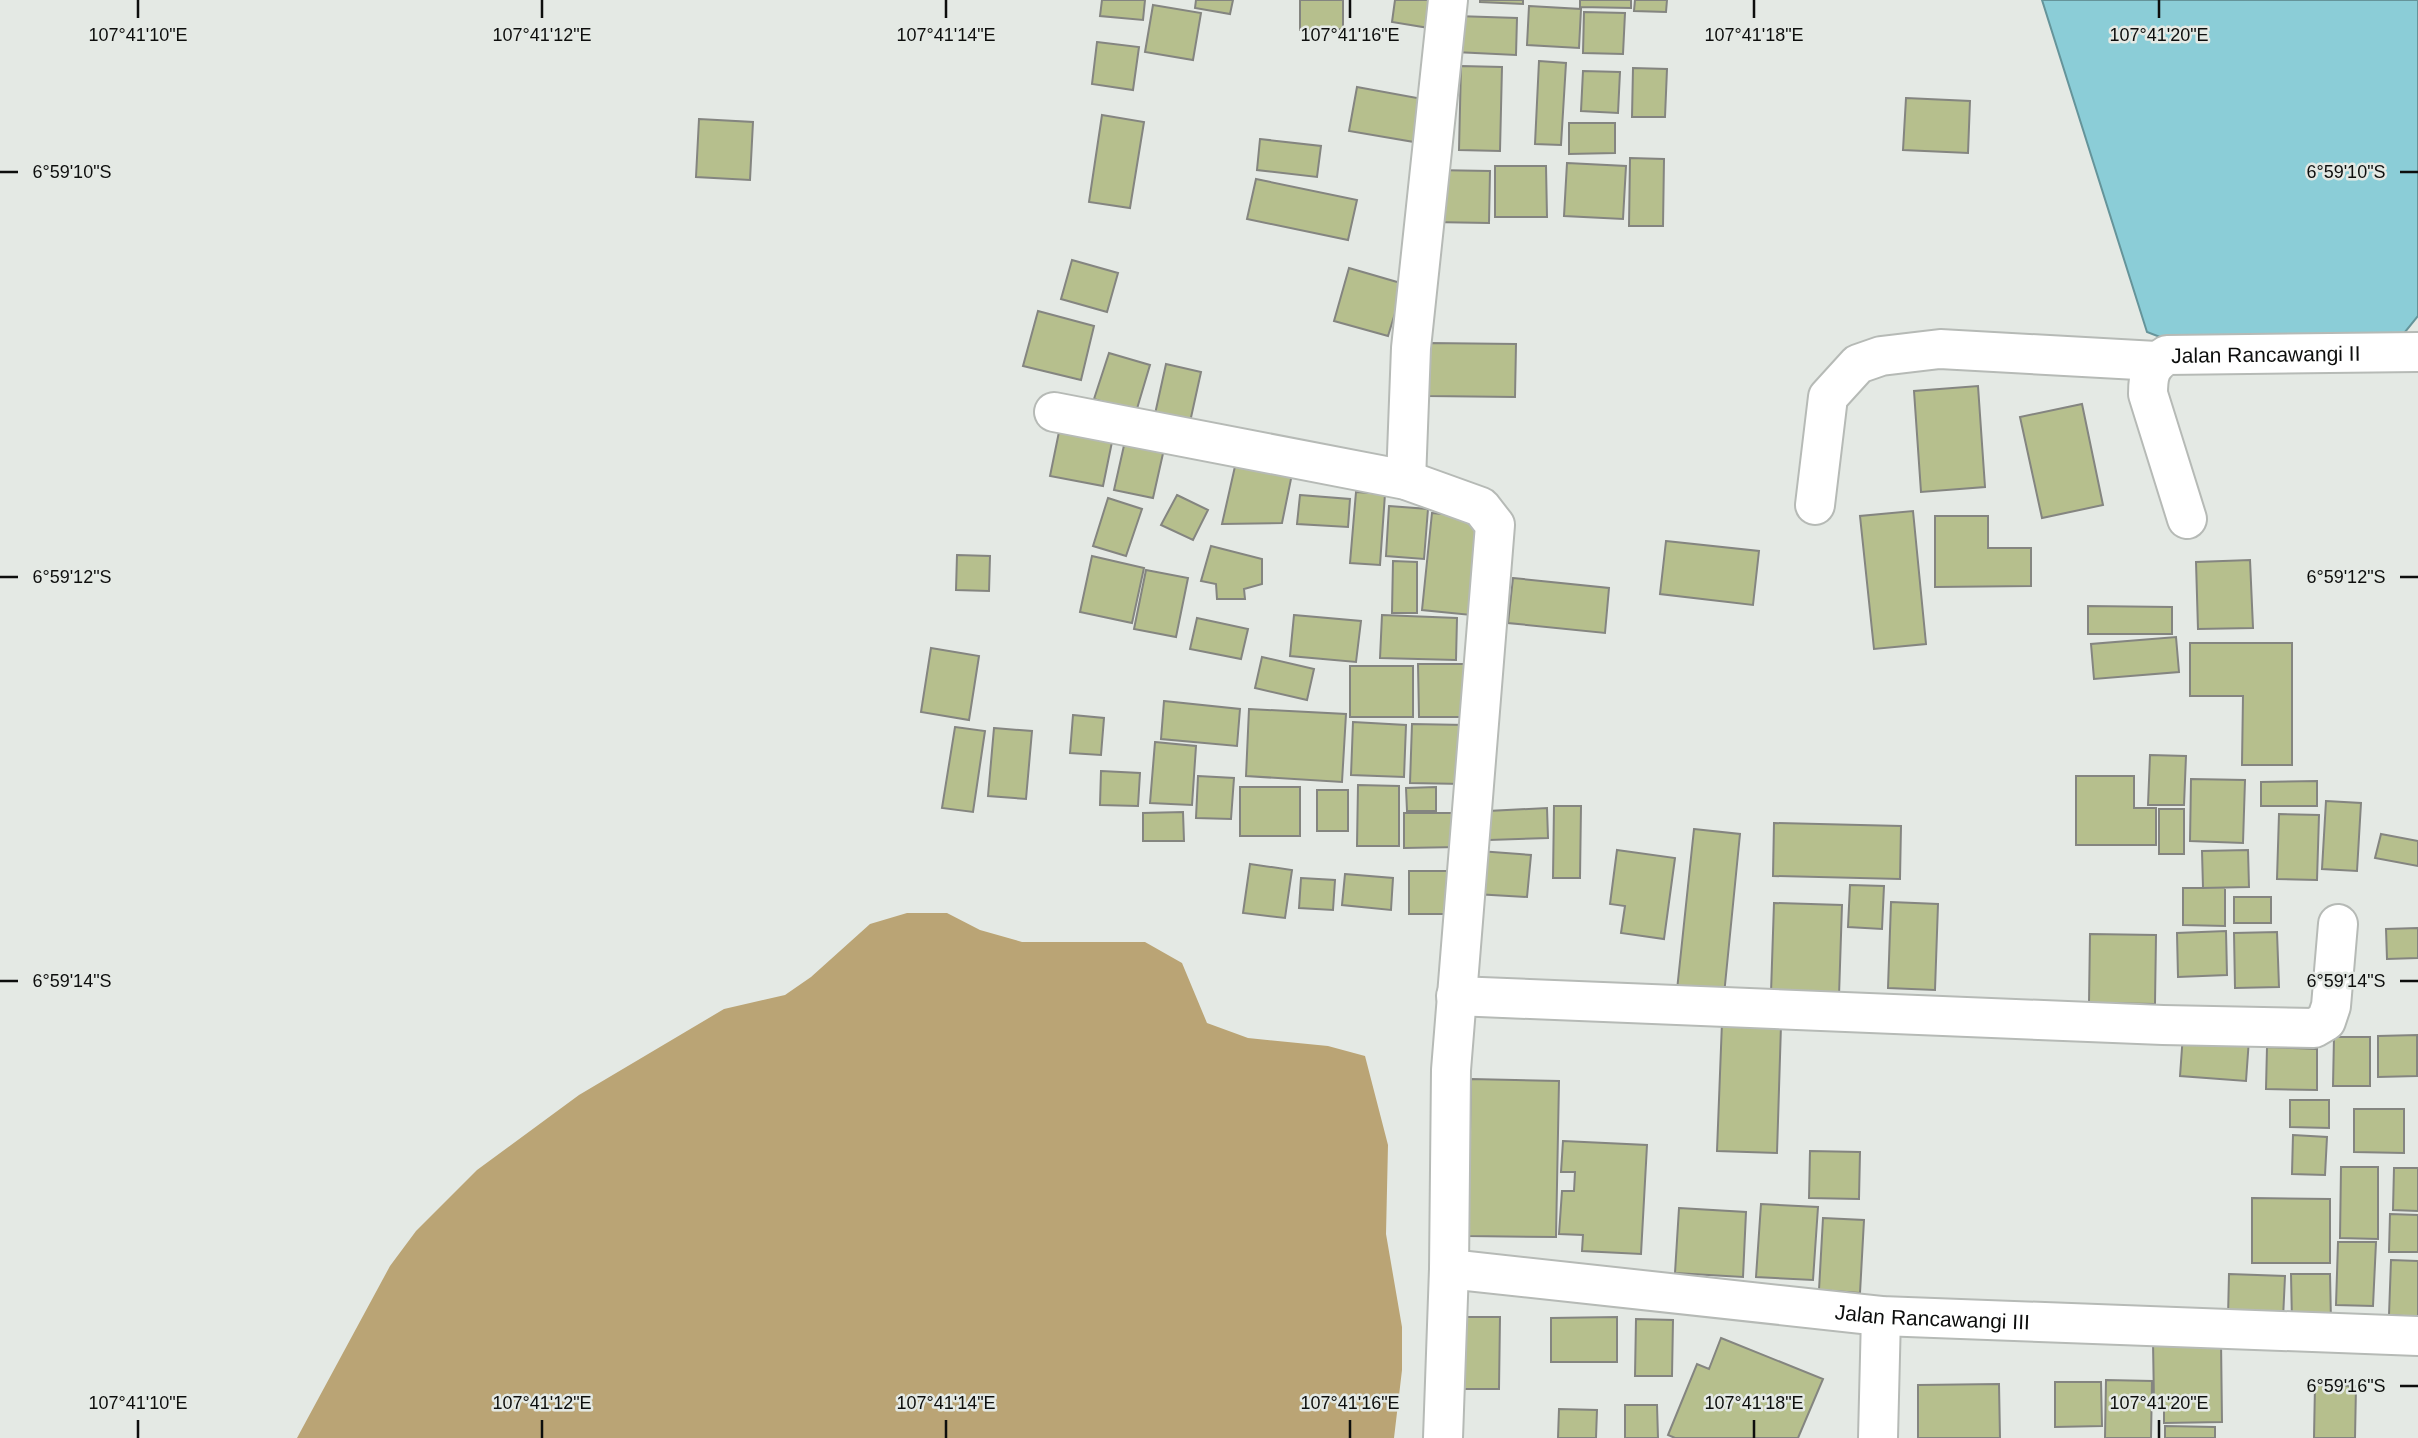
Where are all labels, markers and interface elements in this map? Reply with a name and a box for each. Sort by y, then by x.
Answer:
text: 107°41'10"E [88,25,188,45]
text: 107°41'12"E [492,25,592,45]
text: 107°41'14"E [896,25,996,45]
text: 107°41'16"E [1300,25,1400,45]
text: 107°41'18"E [1704,25,1804,45]
text: 107°41'20"E [2109,25,2209,45]
text: 6°59'10"S [32,162,112,182]
text: 6°59'10"S [2306,162,2386,182]
street label: Jalan Rancawangi II [2171,341,2361,366]
text: 6°59'12"S [32,567,112,587]
text: 6°59'12"S [2306,567,2386,587]
text: 6°59'14"S [32,971,112,991]
text: 6°59'14"S [2306,971,2386,991]
street label: Jalan Rancawangi III [1834,1300,2030,1333]
text: 6°59'16"S [2306,1376,2386,1396]
text: 107°41'10"E [88,1393,188,1413]
text: 107°41'12"E [492,1393,592,1413]
text: 107°41'14"E [896,1393,996,1413]
text: 107°41'16"E [1300,1393,1400,1413]
text: 107°41'18"E [1704,1393,1804,1413]
text: 107°41'20"E [2109,1393,2209,1413]

